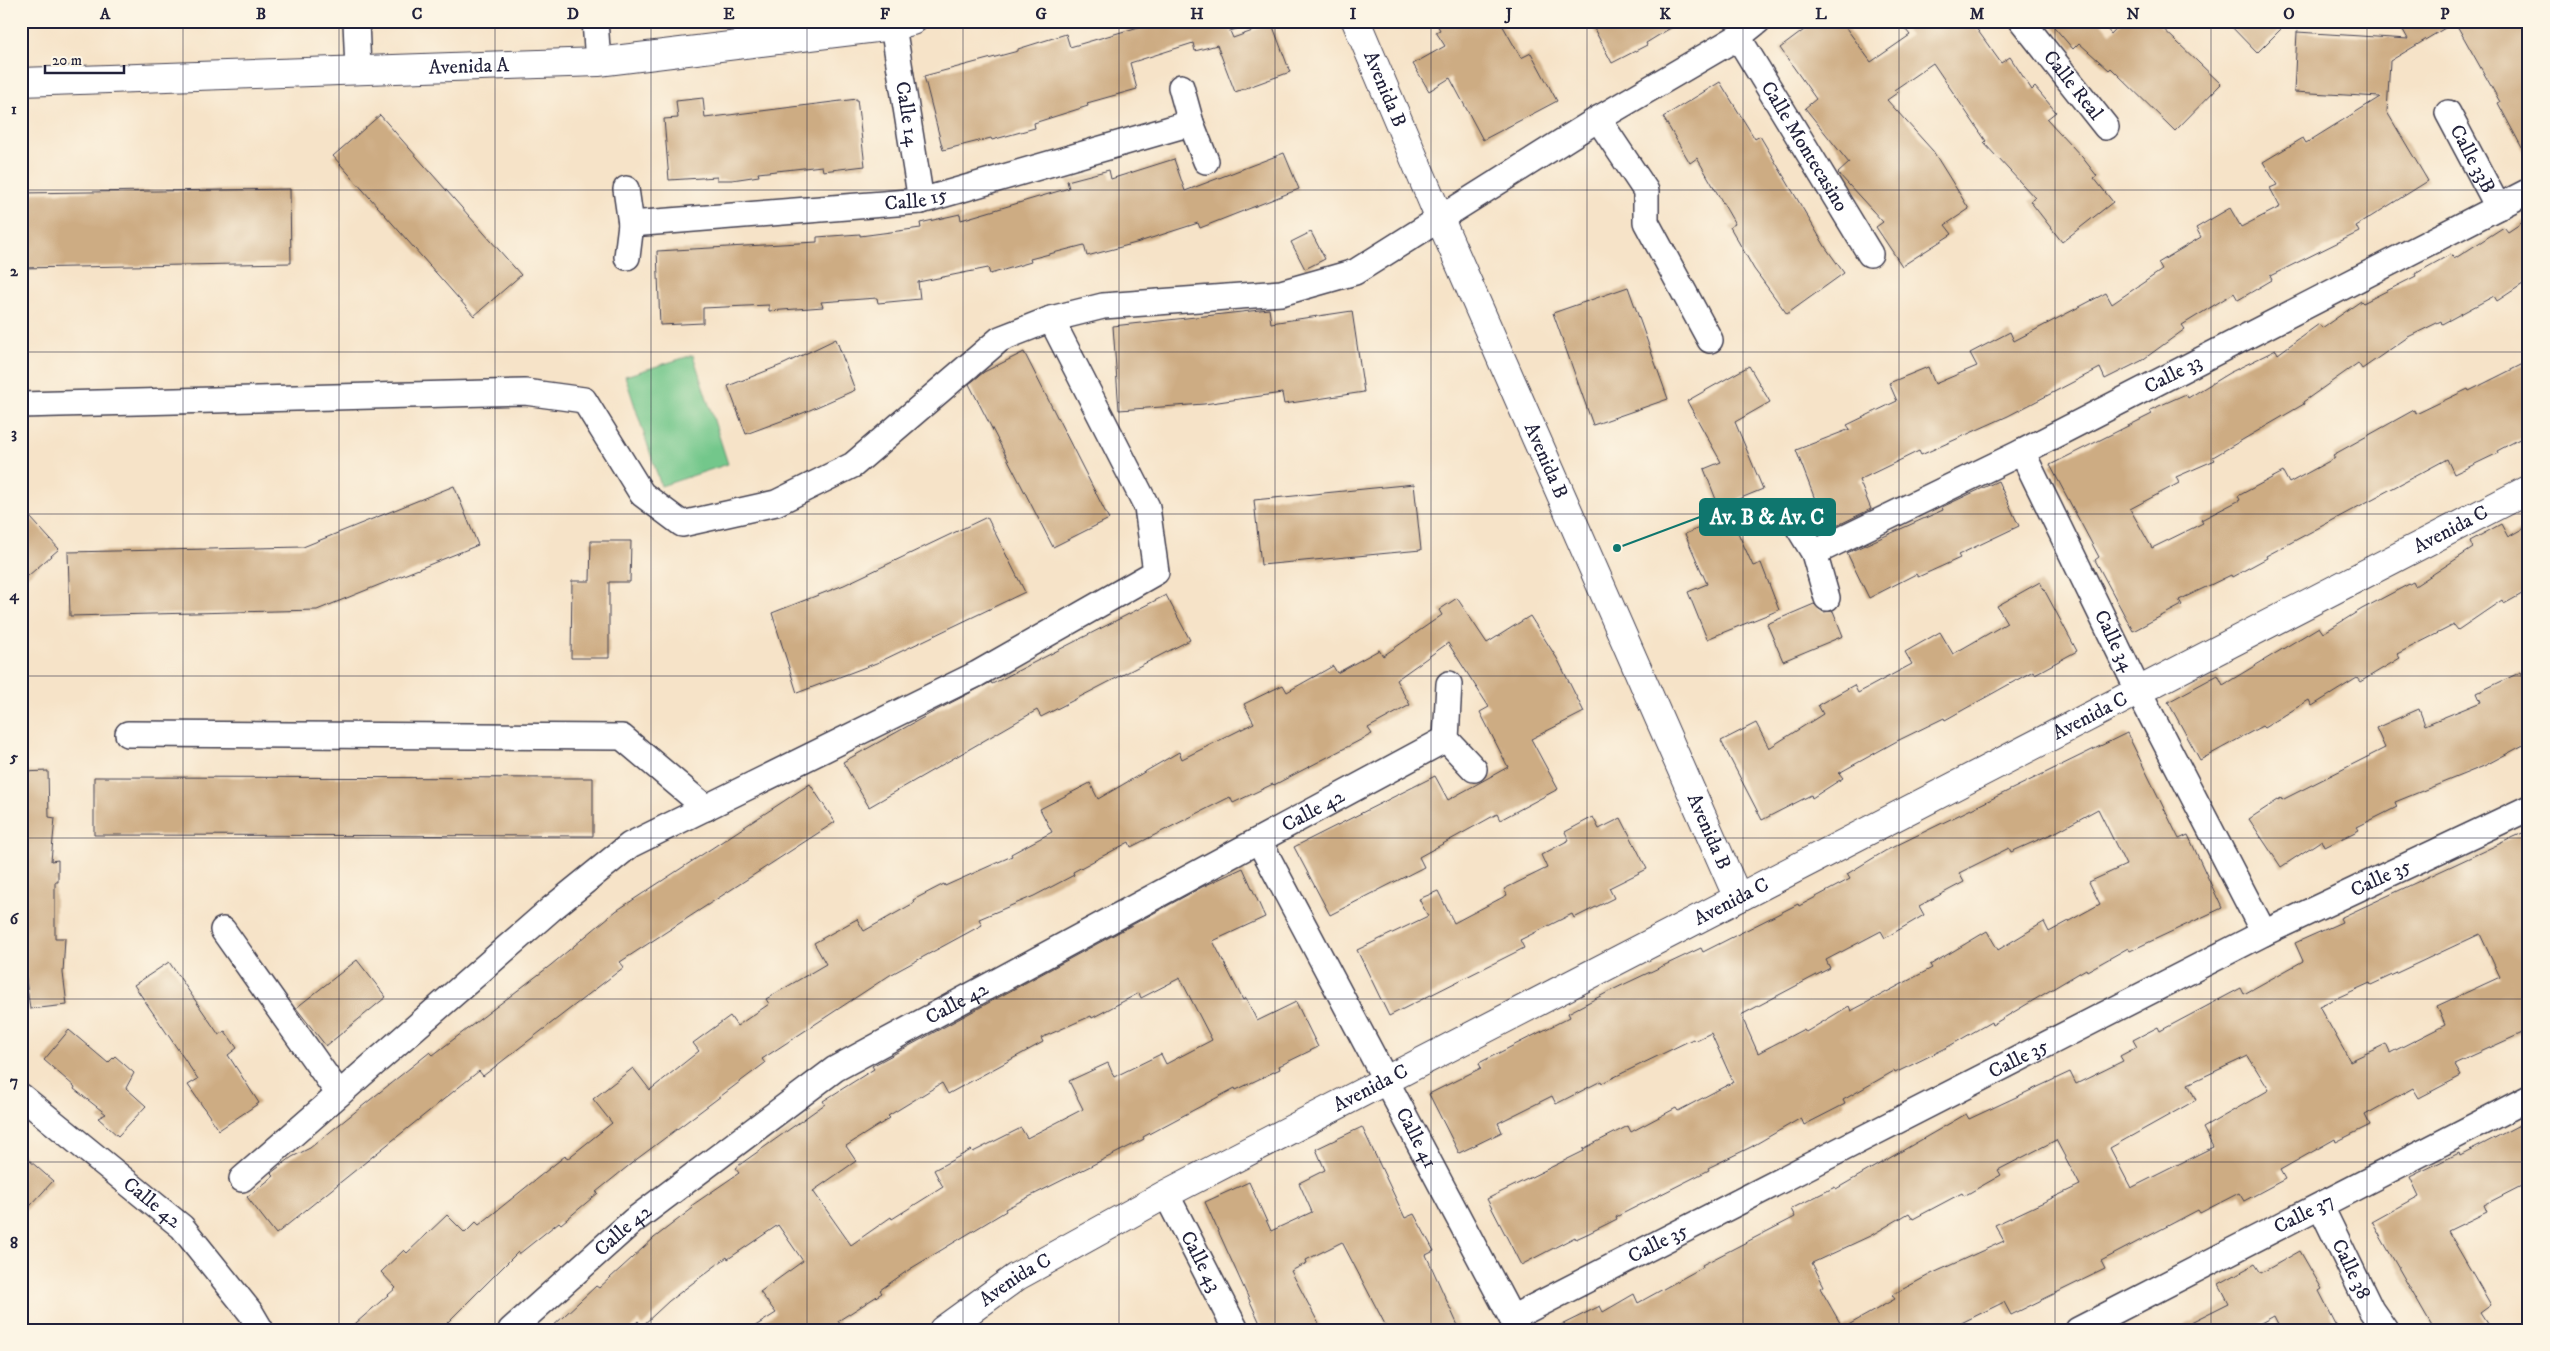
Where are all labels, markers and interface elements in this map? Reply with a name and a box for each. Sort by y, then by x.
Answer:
text: A [99,4,111,24]
text: B [256,4,266,24]
text: C [412,4,422,24]
text: D [567,4,579,24]
text: E [723,4,735,24]
text: F [880,4,890,24]
text: G [1035,4,1047,24]
text: H [1190,4,1204,24]
text: I [1350,4,1357,24]
text: J [1504,4,1513,24]
text: K [1659,4,1671,24]
text: L [1815,4,1827,24]
text: M [1970,4,1985,24]
text: N [2126,4,2140,24]
text: O [2283,4,2295,24]
text: P [2440,4,2450,24]
scale bar [45,42,124,74]
street label: Calle Real [2038,45,2108,125]
street label: Avenida B [1358,47,1412,131]
text: 20 m [52,51,82,70]
street label: Avenida A [428,53,510,80]
street label: Calle Montecasino [1755,77,1854,216]
street label: Calle 14 [890,80,925,149]
text: 1 [11,99,17,119]
street label: Calle 33B [2444,120,2501,197]
street label: Calle 15 [883,182,950,216]
text: 2 [10,261,19,281]
street label: Calle 33 [2140,349,2206,399]
street label: Avenida B [1518,419,1574,503]
text: 3 [11,423,17,443]
callout: Av. B & Av. C [1700,499,1835,535]
street label: Avenida C [2409,500,2492,559]
text: Av. B & Av. C [1709,505,1824,531]
text: 4 [8,585,19,605]
street label: Calle 34 [2088,606,2140,676]
street label: Avenida C [2048,686,2132,746]
text: 5 [9,747,18,767]
street label: Calle 42 [1278,784,1349,838]
street label: Avenida B [1681,790,1736,873]
street label: Calle 35 [2347,853,2415,903]
street label: Avenida C [1689,872,1773,931]
text: 6 [10,909,20,929]
street label: Calle 42 [921,976,993,1030]
street label: Calle 35 [1984,1033,2053,1084]
street label: Avenida C [1329,1058,1412,1118]
text: 7 [10,1071,18,1091]
street label: Calle 41 [1390,1103,1443,1173]
street label: Calle 42 [118,1172,186,1234]
street label: Calle 37 [2270,1188,2338,1240]
street label: Calle 42 [589,1199,657,1262]
street label: Calle 35 [1624,1218,1692,1269]
street label: Calle 43 [1175,1227,1227,1296]
text: 8 [10,1233,18,1253]
street label: Calle 38 [2326,1235,2376,1303]
street label: Avenida C [974,1247,1056,1312]

